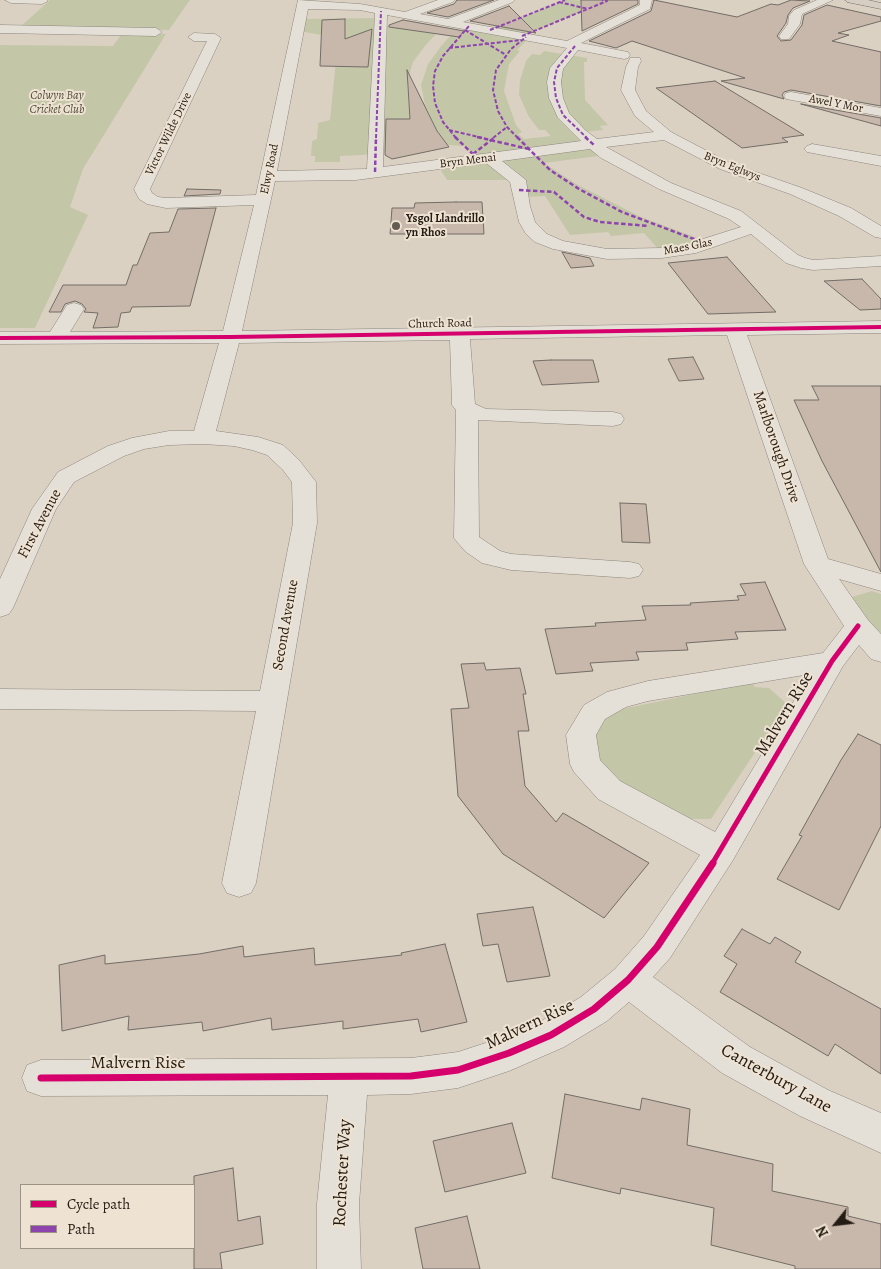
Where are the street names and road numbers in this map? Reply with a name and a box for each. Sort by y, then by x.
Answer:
street label: Victor Wilde Drive [143,90,195,178]
street label: Awel Y Mor [808,92,864,116]
street label: Elwy Road [258,142,282,196]
street label: Bryn Eglwys [701,149,763,185]
street label: Bryn Menai [439,150,497,172]
street label: Maes Glas [662,235,714,259]
street label: Church Road [408,316,472,332]
street label: Marlborough Drive [748,389,804,505]
street label: First Avenue [14,486,66,562]
street label: Second Avenue [269,578,303,672]
street label: Malvern Rise [751,668,819,760]
street label: Malvern Rise [482,995,578,1055]
street label: Canterbury Lane [717,1040,835,1118]
street label: Malvern Rise [90,1053,186,1075]
street label: Rochester Way [329,1119,357,1227]

